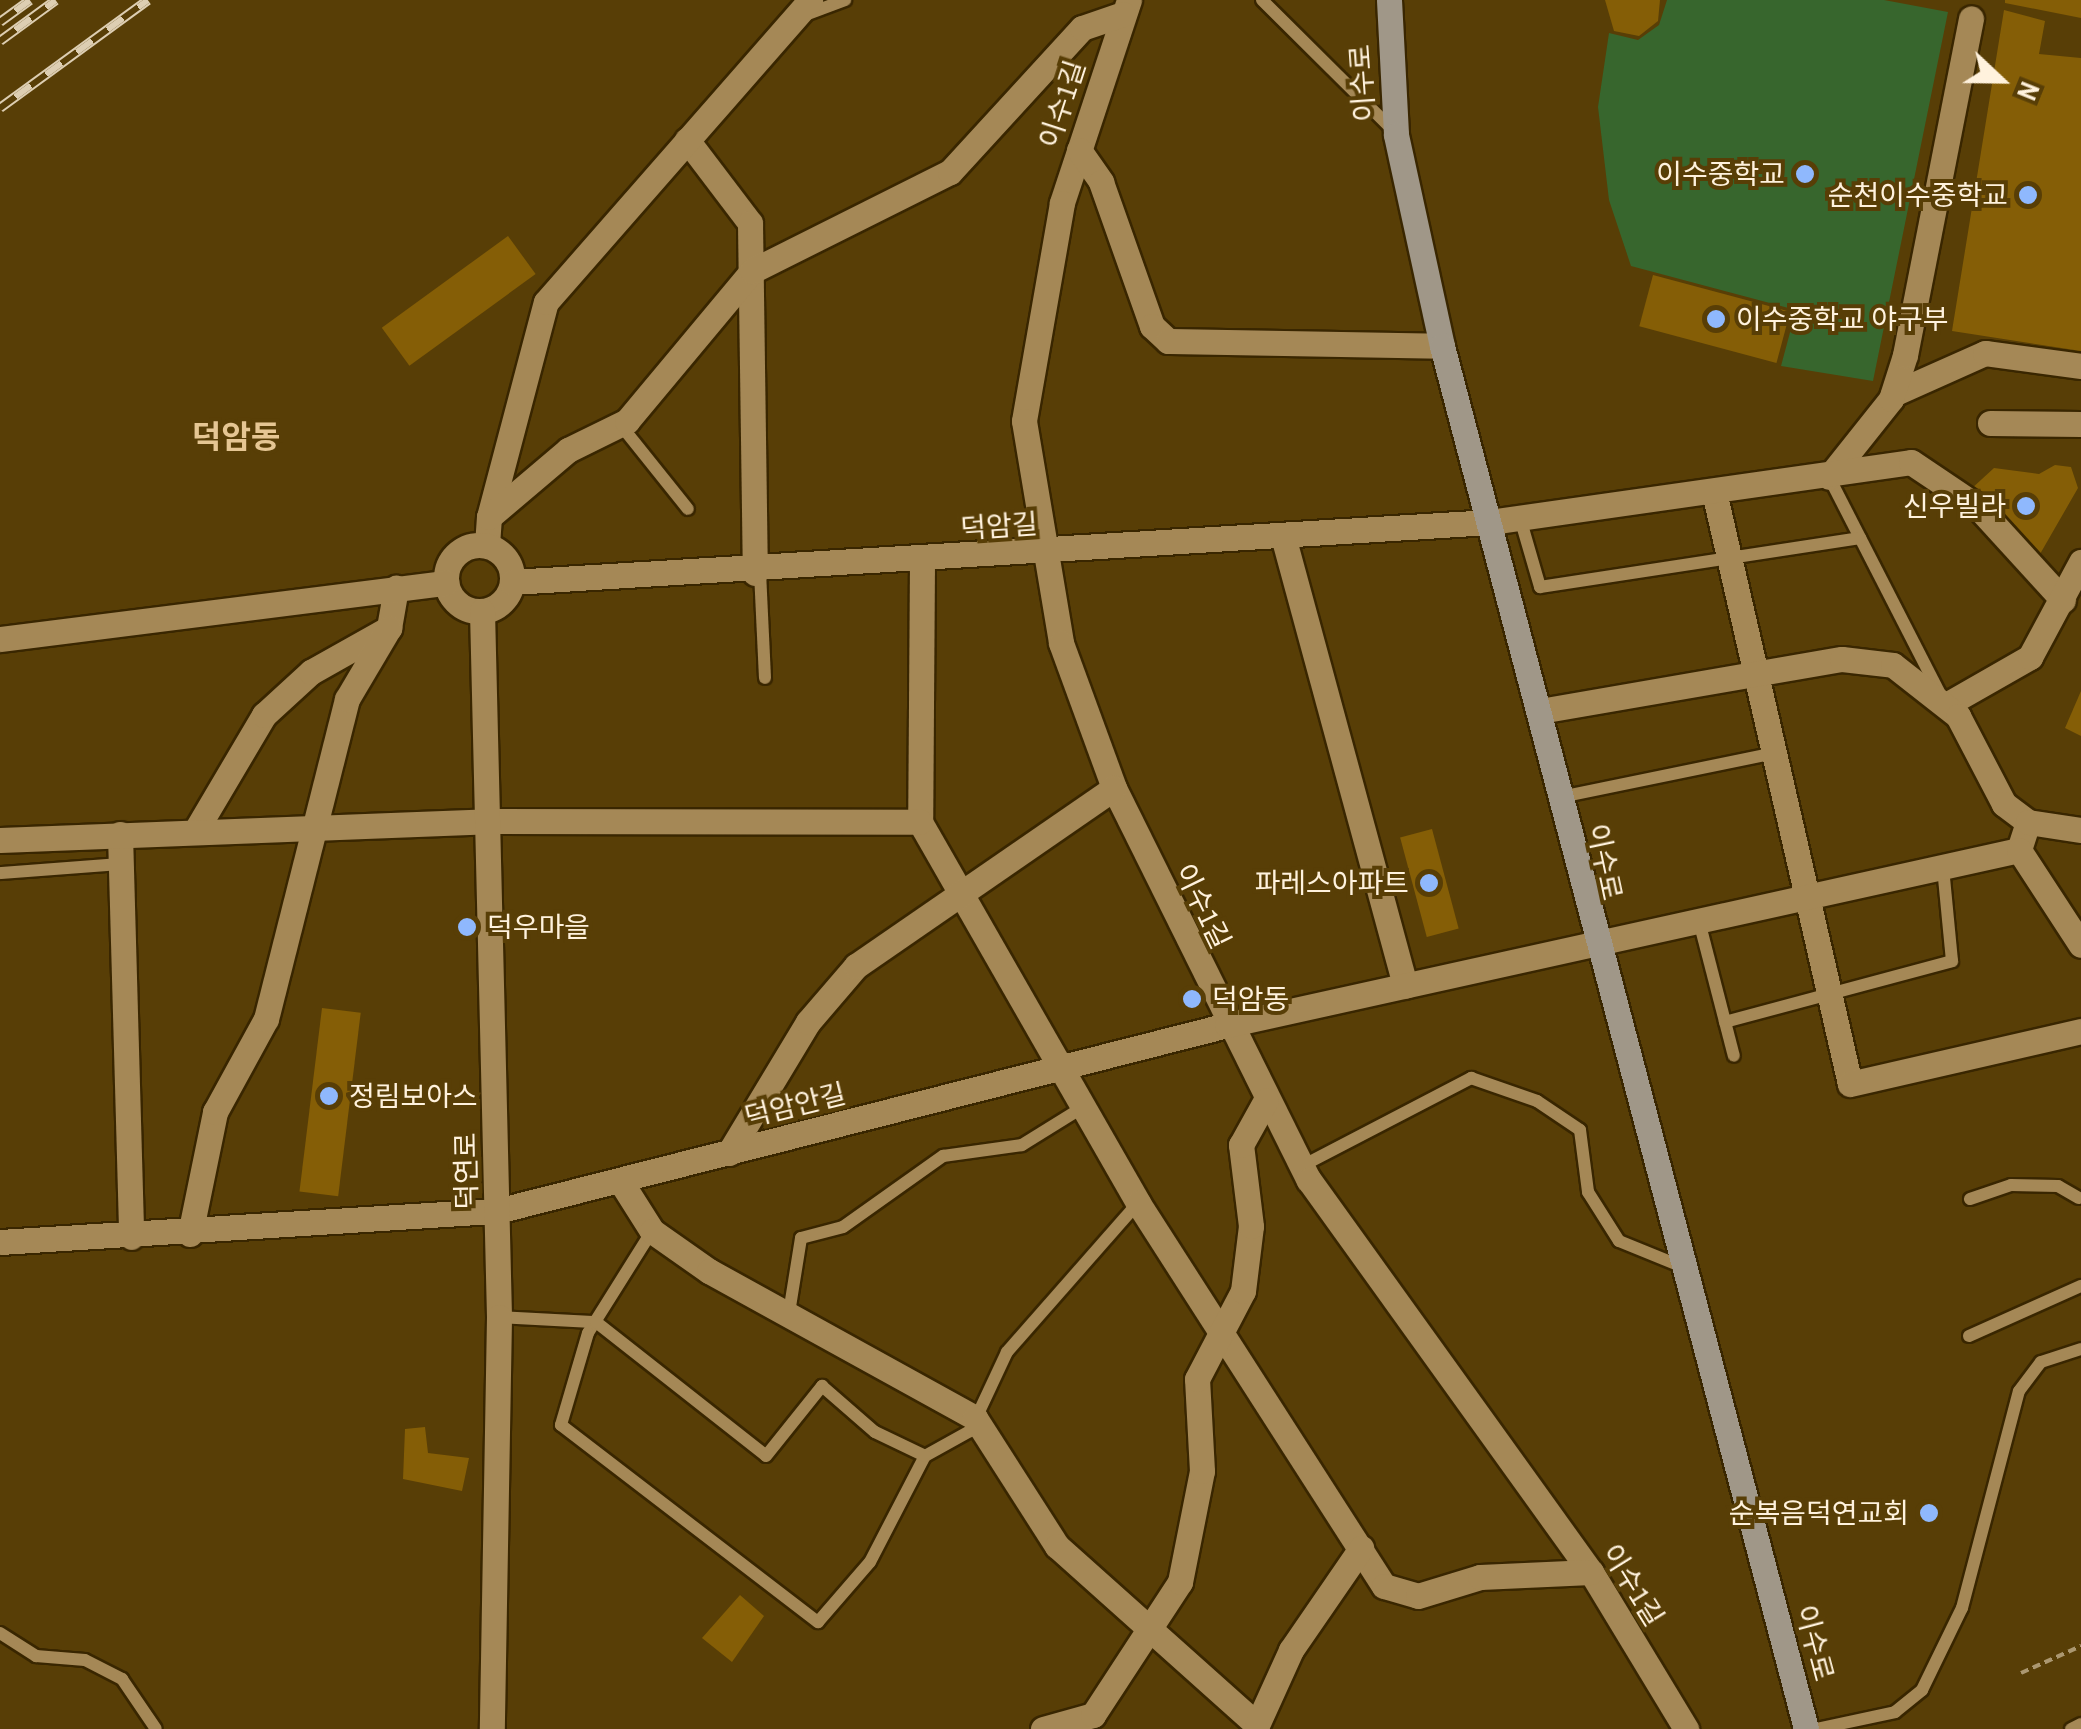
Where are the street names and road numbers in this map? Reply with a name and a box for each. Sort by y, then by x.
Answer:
street label: 이수로 [1343,43,1381,123]
street label: 이수1길 [1032,56,1092,152]
street label: 덕암길 [959,507,1039,545]
street label: 이수로 [1581,821,1629,903]
street label: 이수1길 [1168,858,1238,954]
street label: 덕암안길 [741,1076,849,1134]
street label: 덕연로 [449,1132,483,1210]
street label: 이수1길 [1595,1538,1671,1632]
street label: 이수로 [1789,1601,1841,1685]

